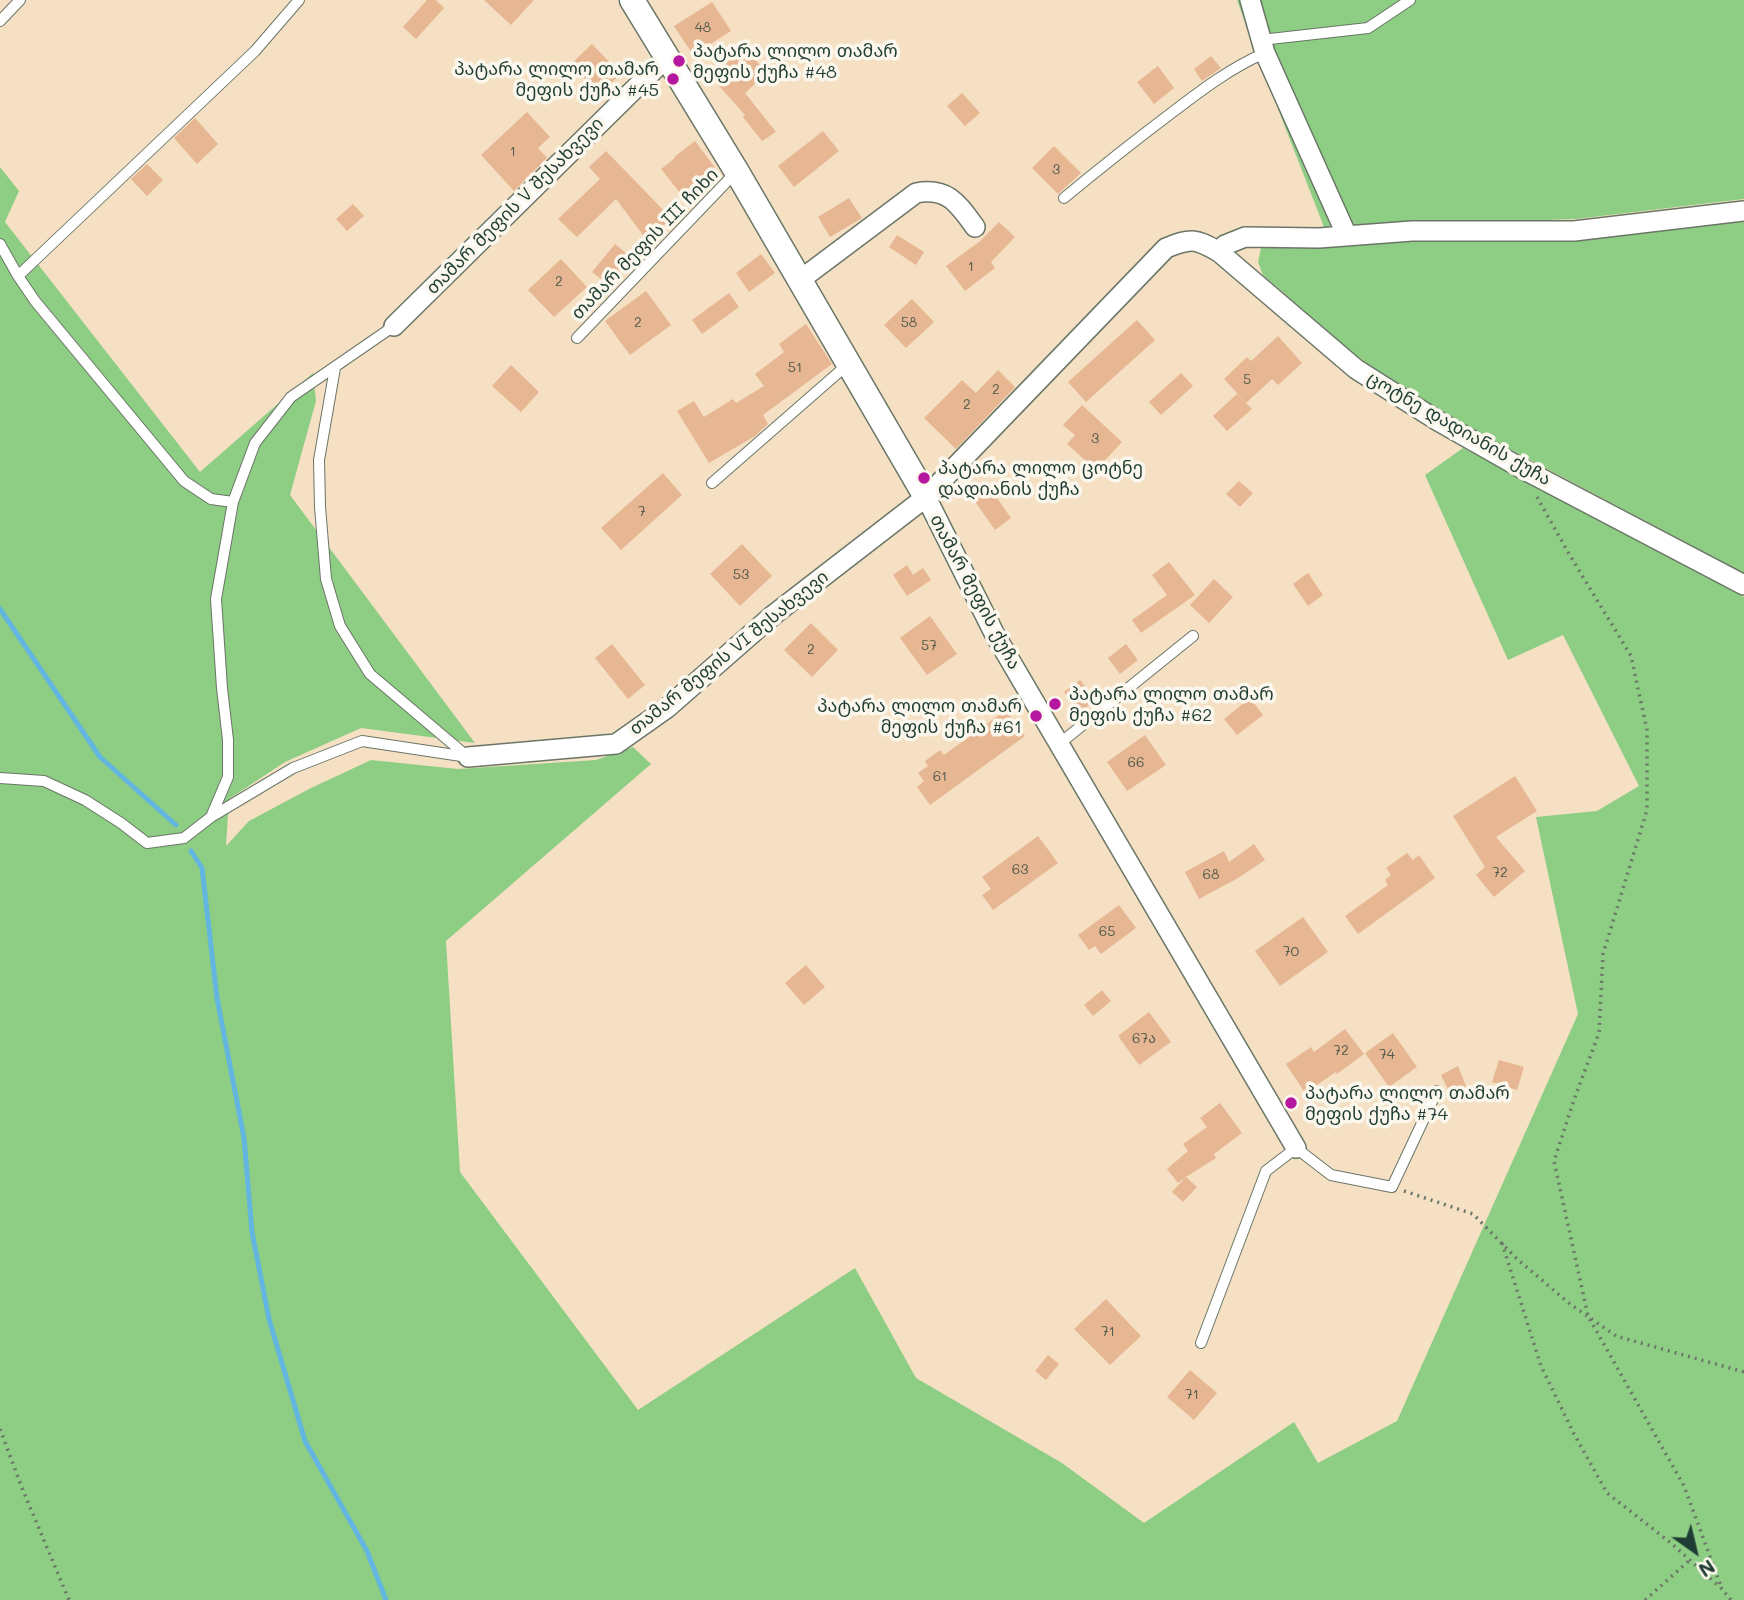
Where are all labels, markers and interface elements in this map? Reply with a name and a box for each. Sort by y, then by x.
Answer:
house number: 48 [695,20,711,36]
place label: პატარა ლილო თამარ მეფის ქუჩა #48 [693,40,898,82]
marker: პატარა ლილო თამარ მეფის ქუჩა #48 [671,53,687,69]
place label: პატარა ლილო თამარ მეფის ქუჩა #45 [454,58,659,100]
marker: პატარა ლილო თამარ მეფის ქუჩა #45 [665,71,681,87]
street label: თამარ მეფის V შესახვევი [422,113,608,299]
house number: 1 [510,144,516,160]
house number: 3 [1052,162,1060,178]
street label: თამარ მეფის III ჩიხი [567,164,723,324]
house number: 1 [968,259,974,275]
house number: 2 [555,274,563,290]
house number: 2 [634,315,642,331]
house number: 58 [901,315,917,331]
house number: 51 [788,360,802,376]
street label: ცოტნე დადიანის ქუჩა [1363,367,1555,491]
house number: 5 [1243,372,1251,388]
house number: 2 [992,382,1000,398]
house number: 2 [963,397,971,413]
house number: 3 [1091,431,1099,447]
place label: პატარა ლილო ცოტნე დადიანის ქუჩა [938,457,1143,500]
marker: პატარა ლილო ცოტნე დადიანის ქუჩა [916,470,932,486]
house number: 7 [638,504,646,520]
street label: თამარ მეფის ქუჩა [925,511,1025,673]
street label: თამარ მეფის VI შესახვევი [625,566,833,740]
house number: 53 [733,567,749,583]
house number: 57 [921,638,937,654]
house number: 2 [807,642,815,658]
place label: პატარა ლილო თამარ მეფის ქუჩა #62 [1069,683,1274,726]
place label: პატარა ლილო თამარ მეფის ქუჩა #61 [817,695,1022,738]
marker: პატარა ლილო თამარ მეფის ქუჩა #62 [1047,696,1063,712]
marker: პატარა ლილო თამარ მეფის ქუჩა #61 [1028,708,1044,724]
house number: 66 [1128,755,1144,771]
house number: 61 [933,769,947,785]
house number: 63 [1012,862,1028,878]
house number: 72 [1492,865,1508,881]
house number: 68 [1203,867,1219,883]
house number: 65 [1099,924,1115,940]
house number: 70 [1283,944,1299,960]
house number: 67ა [1132,1031,1156,1047]
house number: 72 [1333,1043,1349,1059]
house number: 74 [1379,1047,1395,1063]
place label: პატარა ლილო თამარ მეფის ქუჩა #74 [1305,1082,1510,1124]
marker: პატარა ლილო თამარ მეფის ქუჩა #74 [1283,1095,1299,1111]
house number: 71 [1101,1324,1115,1340]
house number: 71 [1185,1387,1199,1403]
north arrow [1660,1516,1730,1586]
text: N [1694,1554,1720,1583]

